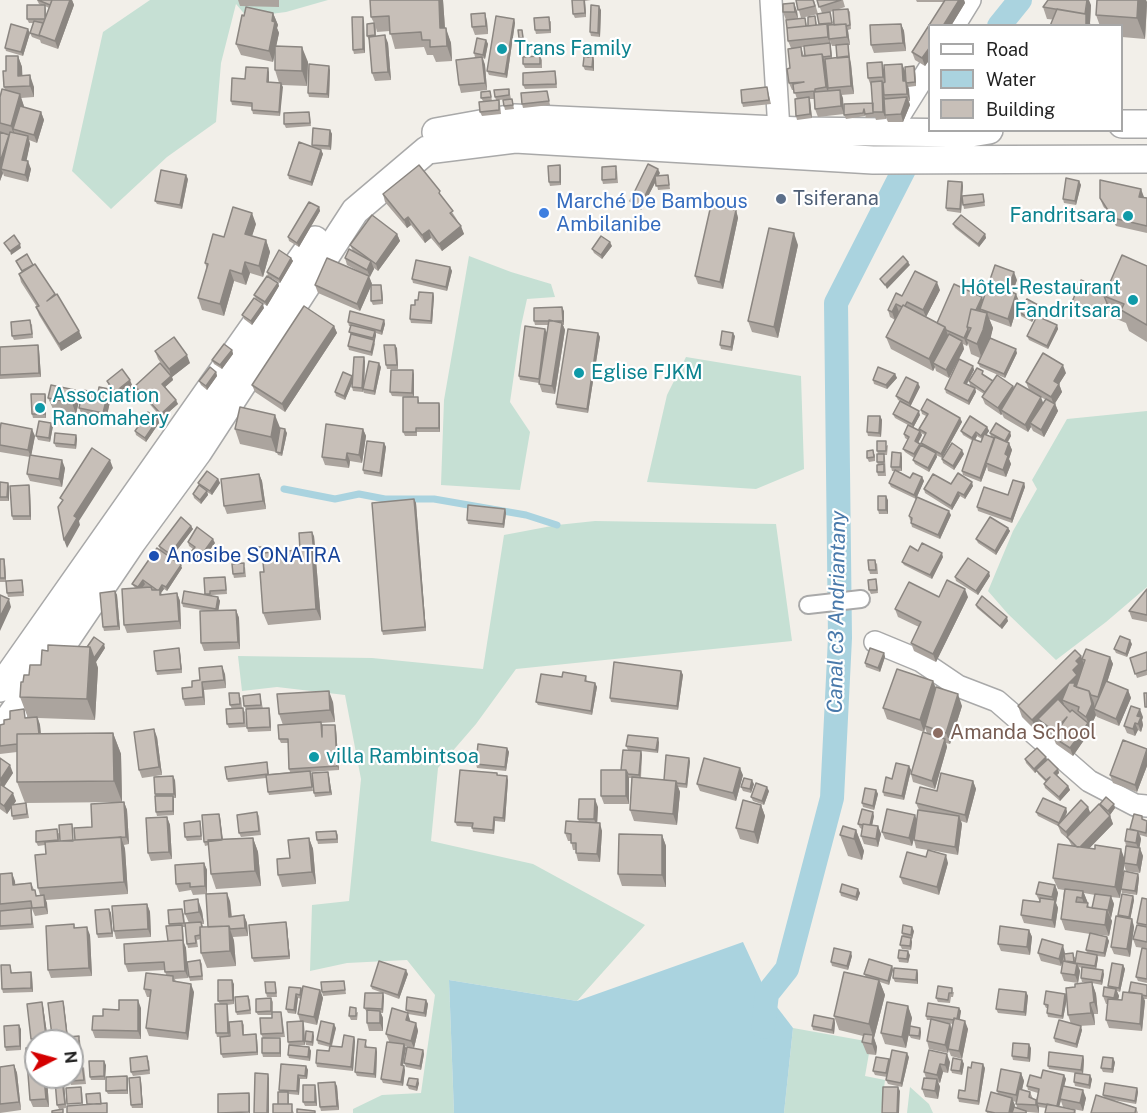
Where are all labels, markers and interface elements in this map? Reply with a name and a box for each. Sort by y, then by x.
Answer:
legend [928,24,1123,132]
place label: Trans Family [514,37,632,61]
text: Road [986,39,1029,60]
marker: Trans Family [495,42,509,56]
text: Water [986,69,1036,90]
text: Building [986,99,1055,120]
place label: Tsiferana [793,187,879,211]
place label: Marché De Bambous Ambilanibe [556,190,748,237]
marker: Tsiferana [774,192,788,206]
place label: Fandritsara [1009,204,1116,228]
marker: Marché De Bambous Ambilanibe [537,206,551,220]
marker: Fandritsara [1121,209,1135,223]
place label: Hôtel-Restaurant Fandritsara [961,276,1121,323]
marker: Hôtel-Restaurant Fandritsara [1126,293,1140,307]
place label: Eglise FJKM [591,361,703,385]
marker: Eglise FJKM [572,366,586,380]
place label: Association Ranomahery [52,384,169,431]
marker: Association Ranomahery [33,401,47,415]
water label: Canal c3 Andriantany [823,510,851,714]
place label: Anosibe SONATRA [166,544,341,568]
marker: Anosibe SONATRA [147,549,161,563]
place label: Amanda School [950,721,1096,745]
marker: Amanda School [931,726,945,740]
place label: villa Rambintsoa [326,745,479,769]
marker: villa Rambintsoa [307,750,321,764]
north arrow [24,1029,84,1089]
text: N [60,1050,81,1064]

